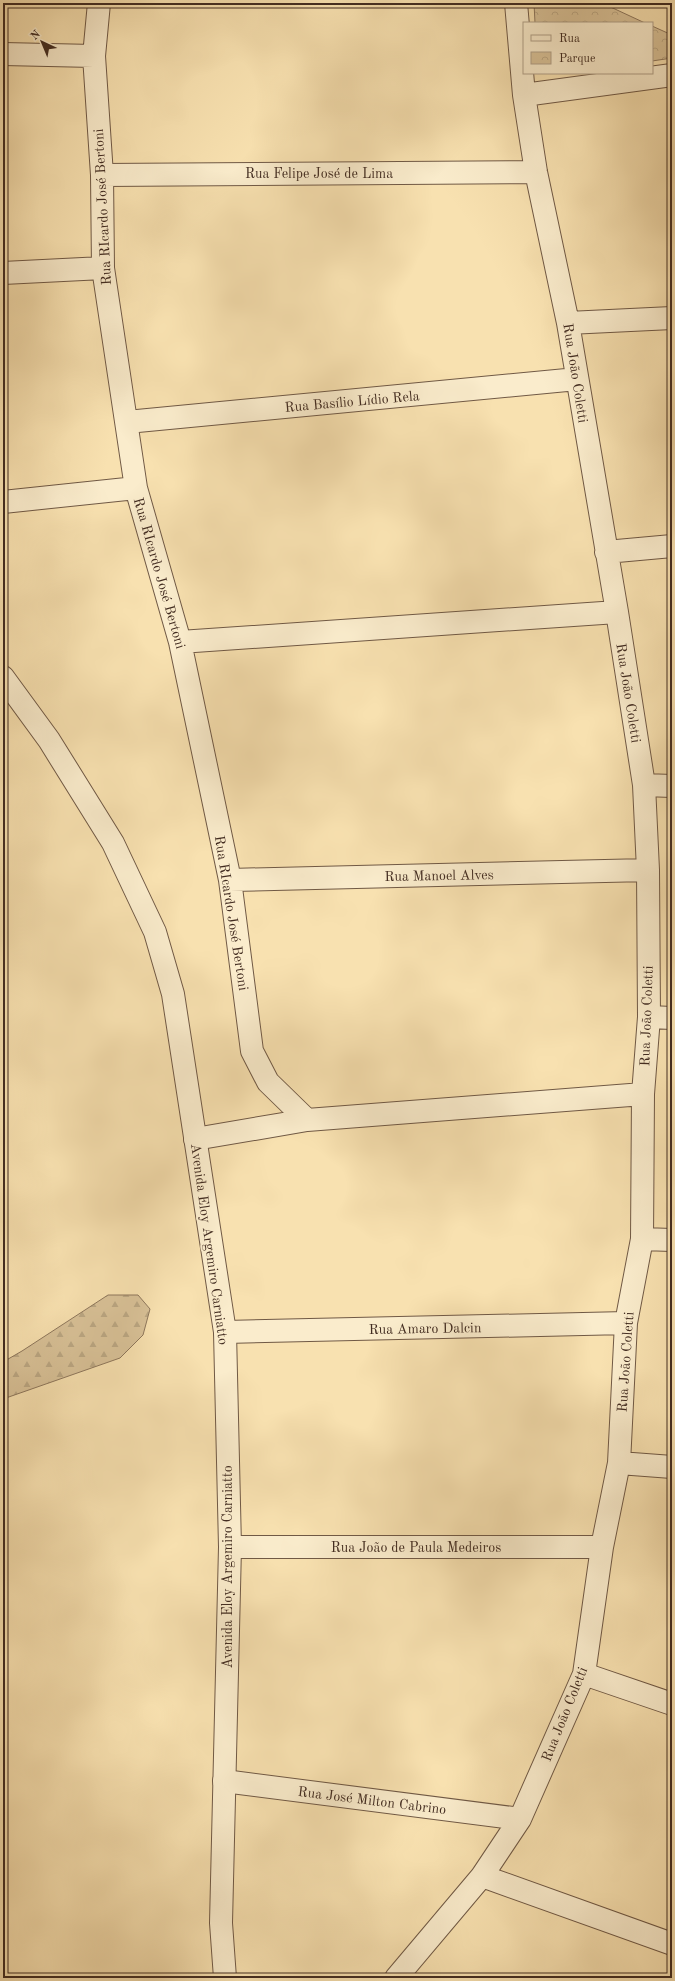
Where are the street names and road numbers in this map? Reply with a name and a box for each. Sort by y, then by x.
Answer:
street label: Rua RIcardo José Bertoni [92,128,114,286]
street label: Rua Felipe José de Lima [245,167,393,181]
street label: Rua João Coletti [560,322,590,424]
street label: Rua Basílio Lídio Rela [284,389,420,415]
street label: Rua RIcardo José Bertoni [131,496,187,651]
street label: Rua João Coletti [613,642,643,744]
street label: Rua RIcardo José Bertoni [212,835,250,992]
street label: Rua Manoel Alves [384,868,494,884]
street label: Rua João Coletti [638,965,656,1067]
street label: Avenida Eloy Argemiro Carniatto [188,1143,230,1346]
street label: Rua João Coletti [616,1311,637,1413]
street label: Rua Amaro Dalcin [369,1321,482,1337]
street label: Avenida Eloy Argemiro Carniatto [221,1465,235,1669]
street label: Rua João de Paula Medeiros [331,1541,501,1555]
street label: Rua João Coletti [540,1665,590,1764]
street label: Rua José Milton Cabrino [297,1785,447,1817]

